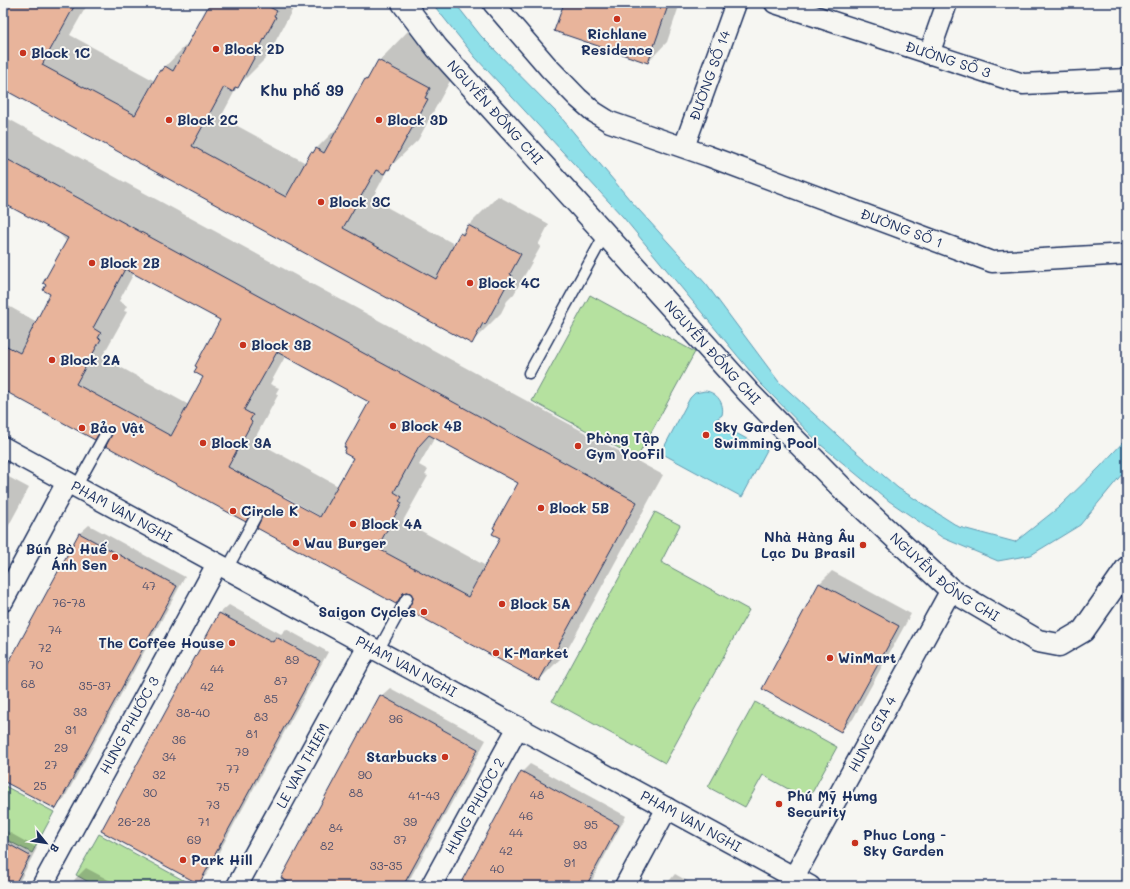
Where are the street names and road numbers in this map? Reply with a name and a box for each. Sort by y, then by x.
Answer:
street label: ĐƯỜNG SỐ 14 [684,27,735,123]
street label: ĐƯỜNG SỐ 3 [903,36,993,82]
street label: NGUYỄN ĐỔNG CHI [443,56,548,168]
street label: ĐƯỜNG SỐ 1 [858,204,946,252]
street label: NGUYỄN ĐỔNG CHI [661,296,765,408]
street label: PHAM VAN NGHI [68,476,176,546]
street label: NGUYỄN ĐỔNG CHI [886,528,1003,625]
street label: PHAM VAN NGHI [353,631,460,701]
street label: HƯNG PHƯỚC 3 [95,673,163,777]
street label: HƯNG GIA 4 [843,692,901,775]
street label: LE VAN THIEM [271,719,333,812]
street label: HƯNG PHƯỚC 2 [440,754,508,858]
street label: PHAM VAN NGHI [637,786,745,856]

